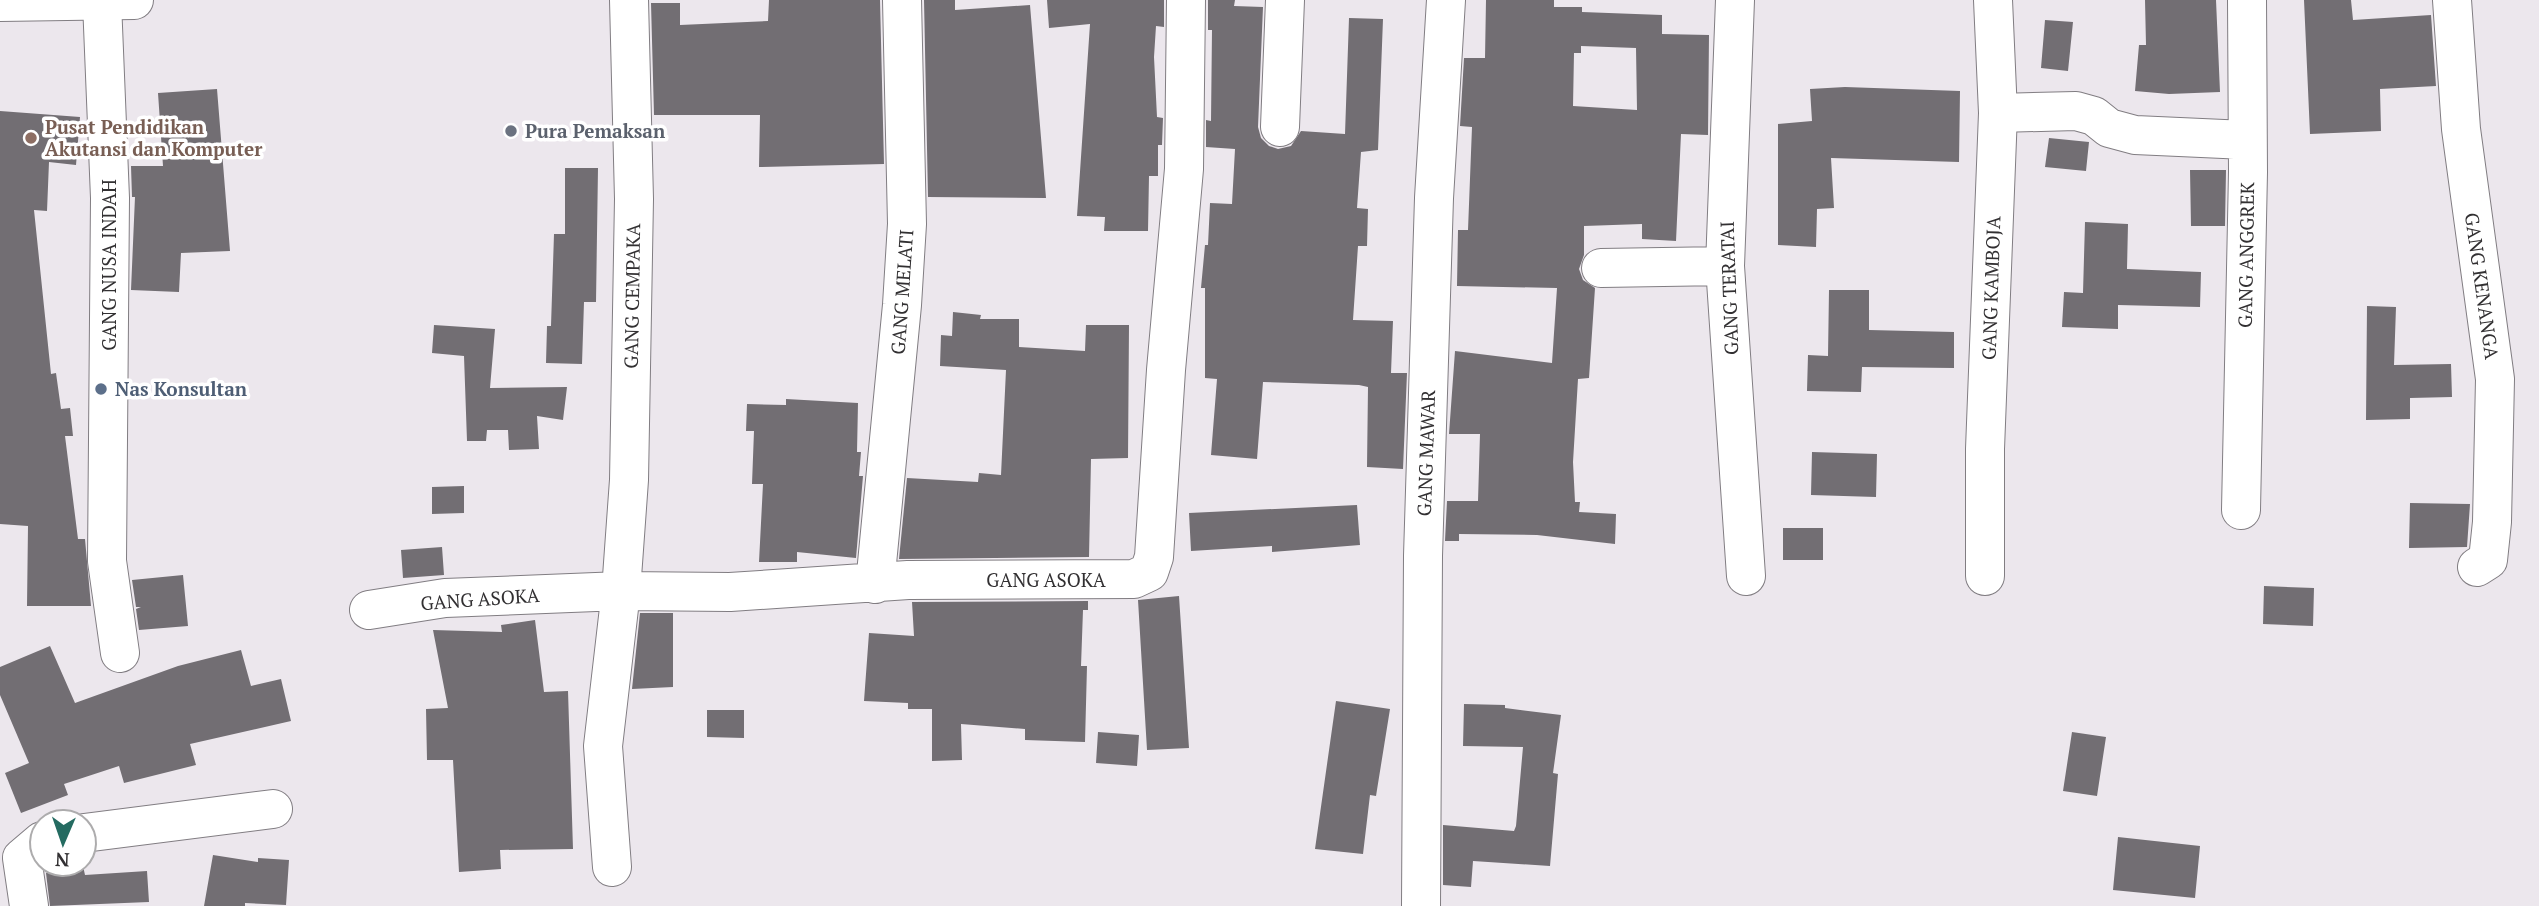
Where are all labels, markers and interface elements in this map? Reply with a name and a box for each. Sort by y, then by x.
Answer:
place label: Pusat Pendidikan Akutansi dan Komputer [45,114,263,161]
place label: Pura Pemaksan [525,118,666,143]
marker: Pura Pemaksan [503,123,519,139]
marker: Pusat Pendidikan Akutansi dan Komputer [23,130,39,146]
street label: GANG NUSA INDAH [96,179,121,351]
street label: GANG ANGGREK [2232,181,2259,328]
street label: GANG KENANGA [2460,211,2505,361]
street label: GANG KAMBOJA [1975,216,2006,360]
street label: GANG TERATAI [1714,221,1743,355]
street label: GANG CEMPAKA [618,223,645,369]
street label: GANG MELATI [885,228,918,355]
place label: Nas Konsultan [115,376,248,401]
marker: Nas Konsultan [93,381,109,397]
street label: GANG MAWAR [1411,389,1440,517]
street label: GANG ASOKA [986,567,1106,592]
street label: GANG ASOKA [420,582,540,615]
north arrow [28,808,98,878]
text: N [54,848,70,873]

